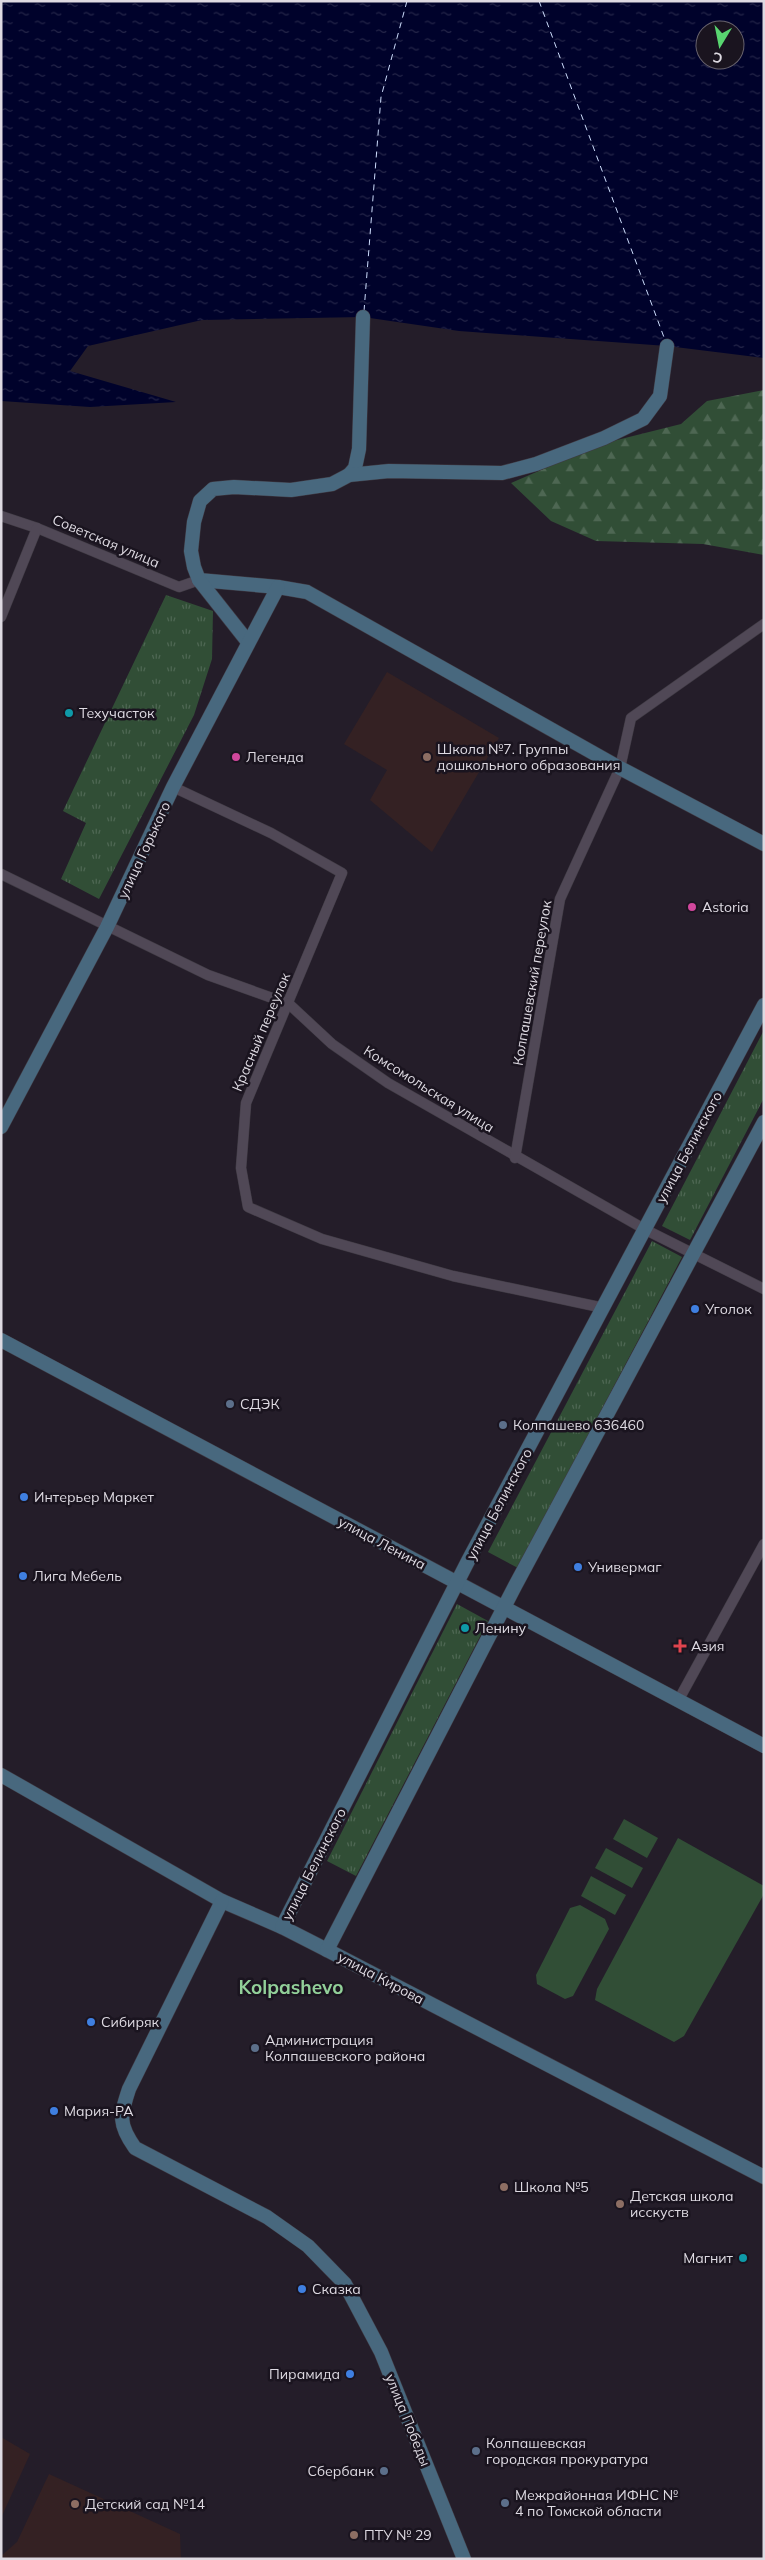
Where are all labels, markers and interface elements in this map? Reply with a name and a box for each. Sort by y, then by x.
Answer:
north arrow [695,20,745,70]
text: С [711,48,724,67]
street label: Советская улица [50,510,162,572]
place label: Техучасток [79,704,155,722]
marker: Техучасток [63,707,75,719]
place label: Школа №7. Группы дошкольного образования [437,740,620,774]
place label: Легенда [246,748,304,766]
marker: Легенда [230,751,242,763]
marker: Школа №7. Группы дошкольного образования [421,751,433,763]
street label: улица Горького [114,799,174,901]
place label: Astoria [702,898,749,916]
street label: Колпашевский переулок [509,899,555,1067]
marker: Astoria [686,901,698,913]
street label: Красный переулок [228,969,294,1094]
street label: Комсомольская улица [360,1041,498,1137]
street label: улица Белинского [652,1088,726,1206]
place label: Уголок [704,1300,752,1318]
marker: Уголок [689,1303,701,1315]
place label: СДЭК [240,1395,280,1413]
marker: СДЭК [224,1398,236,1410]
place label: Колпашево 636460 [513,1416,644,1434]
marker: Колпашево 636460 [497,1419,509,1431]
street label: улица Белинского [462,1445,536,1563]
place label: Интерьер Маркет [34,1488,154,1506]
marker: Интерьер Маркет [18,1491,30,1503]
street label: улица Ленина [335,1512,429,1574]
place label: Универмаг [587,1558,662,1576]
marker: Универмаг [572,1561,584,1573]
place label: Лига Мебель [33,1567,122,1585]
marker: Лига Мебель [17,1570,29,1582]
place label: Ленину [475,1619,526,1637]
marker: Ленину [459,1622,471,1634]
place label: Азия [691,1637,724,1655]
marker: Азия [673,1639,687,1653]
street label: улица Белинского [278,1805,350,1923]
street label: улица Кирова [335,1948,427,2008]
district label: Kolpashevo [239,1975,343,1999]
place label: Сибиряк [101,2013,160,2031]
marker: Сибиряк [85,2016,97,2028]
place label: Администрация Колпашевского района [265,2031,425,2065]
marker: Администрация Колпашевского района [249,2042,261,2054]
place label: Мария-РА [64,2102,134,2120]
marker: Мария-РА [48,2105,60,2117]
place label: Школа №5 [514,2178,589,2196]
marker: Школа №5 [498,2181,510,2193]
place label: Детская школа исскуств [630,2187,734,2221]
marker: Детская школа исскуств [614,2198,626,2210]
place label: Магнит [683,2249,734,2267]
marker: Магнит [737,2252,749,2264]
place label: Сказка [312,2280,361,2298]
marker: Сказка [296,2283,308,2295]
place label: Пирамида [269,2365,340,2383]
marker: Пирамида [344,2368,356,2380]
street label: улица Победы [381,2371,435,2469]
place label: Колпашевская городская прокуратура [486,2434,648,2468]
marker: Колпашевская городская прокуратура [470,2445,482,2457]
place label: Сбербанк [307,2462,374,2480]
marker: Сбербанк [378,2465,390,2477]
place label: Межрайонная ИФНС № 4 по Томской области [515,2486,678,2520]
place label: Детский сад №14 [85,2495,206,2513]
marker: Межрайонная ИФНС № 4 по Томской области [499,2497,511,2509]
marker: Детский сад №14 [69,2498,81,2510]
place label: ПТУ № 29 [364,2526,432,2544]
marker: ПТУ № 29 [348,2529,360,2541]

